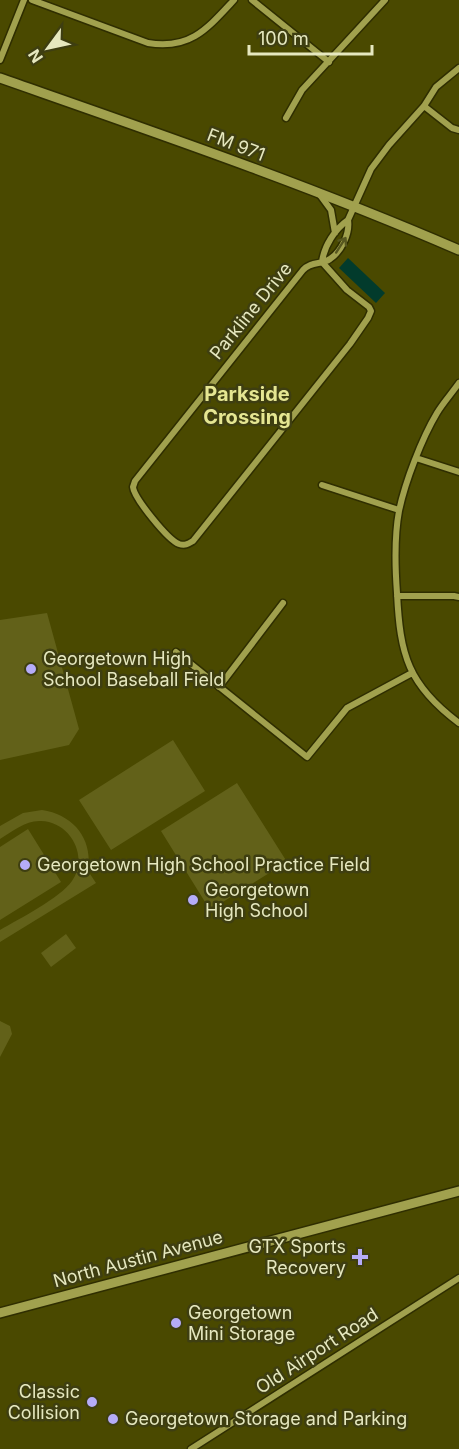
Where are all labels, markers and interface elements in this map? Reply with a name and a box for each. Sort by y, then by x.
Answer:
north arrow [18,18,78,78]
scale bar [249,18,372,56]
text: 100 m [258,28,309,49]
text: N [24,46,47,67]
street label: FM 971 [204,124,268,165]
one-way arrow [335,237,347,253]
street label: Parkline Drive [205,258,296,363]
district label: Parkside Crossing [203,382,291,429]
place label: Georgetown High School Baseball Field [43,648,224,690]
marker: Georgetown High School Baseball Field [24,662,38,676]
place label: Georgetown High School Practice Field [37,854,370,875]
marker: Georgetown High School Practice Field [18,858,32,872]
place label: Georgetown High School [205,879,309,921]
marker: Georgetown High School [186,893,200,907]
street label: North Austin Avenue [51,1226,225,1291]
place label: GTX Sports Recovery [249,1236,346,1278]
marker: GTX Sports Recovery [351,1248,369,1266]
place label: Georgetown Mini Storage [188,1302,295,1344]
street label: Old Airport Road [252,1303,382,1398]
marker: Georgetown Mini Storage [169,1316,183,1330]
place label: Classic Collision [8,1381,80,1423]
marker: Classic Collision [85,1395,99,1409]
place label: Georgetown Storage and Parking [125,1408,407,1429]
marker: Georgetown Storage and Parking [106,1412,120,1426]

